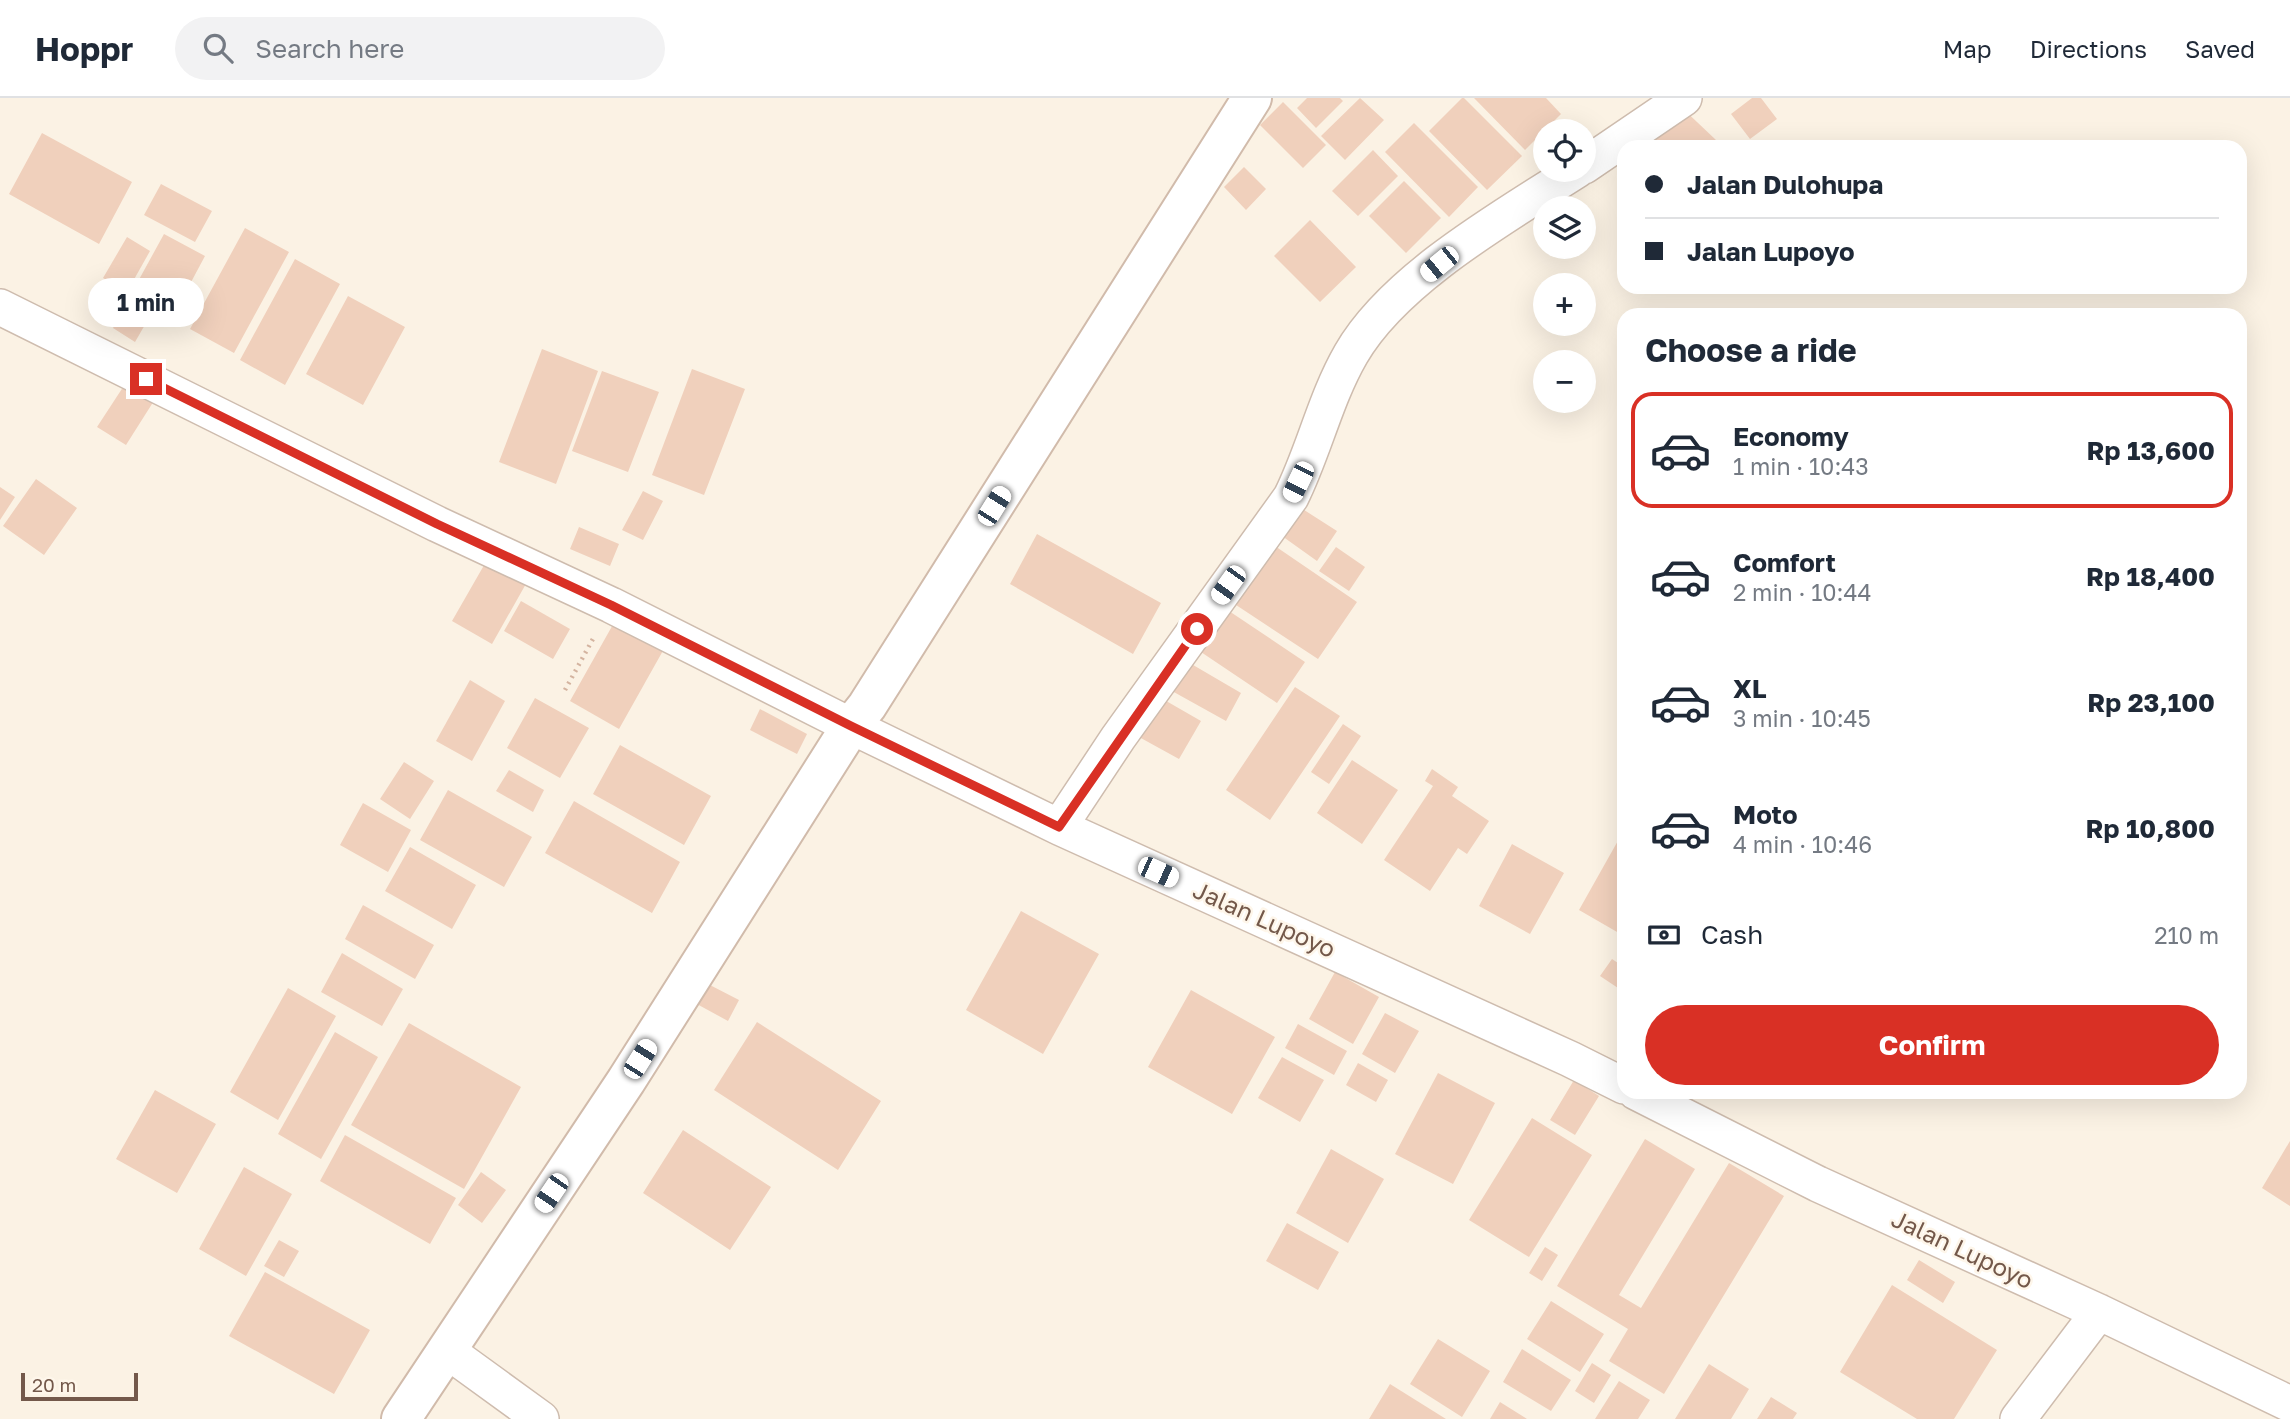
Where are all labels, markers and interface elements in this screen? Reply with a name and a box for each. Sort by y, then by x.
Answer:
search box [175,17,665,80]
text: Hoppr [35,29,133,68]
icon: search [199,29,237,67]
text: Search here [255,33,404,64]
text: Map [1943,34,1992,63]
text: Directions [2030,34,2147,63]
text: Saved [2185,34,2255,63]
map controls [1533,119,1596,413]
button: locate [1533,119,1596,182]
text: Jalan Dulohupa [1687,169,1883,200]
button: layers [1533,196,1596,259]
text: Jalan Lupoyo [1687,236,1855,267]
car [1417,243,1462,285]
button: + [1533,273,1596,336]
callout: 1 min [88,278,204,327]
text: 1 min [117,288,175,316]
text: Choose a ride [1645,331,1857,369]
button: − [1533,350,1596,413]
route end [130,363,162,395]
icon: car [1649,419,1712,482]
text: Economy [1733,421,1849,452]
text: Rp 13,600 [2087,435,2215,466]
text: 1 min · 10:43 [1733,452,1869,480]
car [1280,459,1317,505]
car [974,483,1015,529]
icon: car [1649,545,1712,608]
text: Comfort [1733,547,1836,578]
text: Rp 18,400 [2086,561,2215,592]
car [1208,562,1249,608]
text: 2 min · 10:44 [1733,578,1872,606]
route start [1181,613,1213,645]
icon: car [1649,671,1712,734]
text: XL [1733,673,1767,704]
text: Rp 23,100 [2087,687,2215,718]
text: 3 min · 10:45 [1733,704,1871,732]
icon: car [1649,797,1712,860]
text: Moto [1733,799,1798,830]
text: Rp 10,800 [2085,813,2215,844]
text: 4 min · 10:46 [1733,830,1872,858]
car [1135,854,1182,890]
street label: Jalan Lupoyo [1189,874,1340,963]
icon: cash [1645,916,1683,954]
text: Cash [1701,919,1763,950]
text: 210 m [2154,921,2219,949]
button: Confirm [1645,1005,2219,1085]
car [620,1036,661,1082]
car [531,1170,572,1216]
street label: Jalan Lupoyo [1887,1203,2038,1294]
scale bar [21,1370,138,1402]
text: 20 m [32,1373,76,1396]

